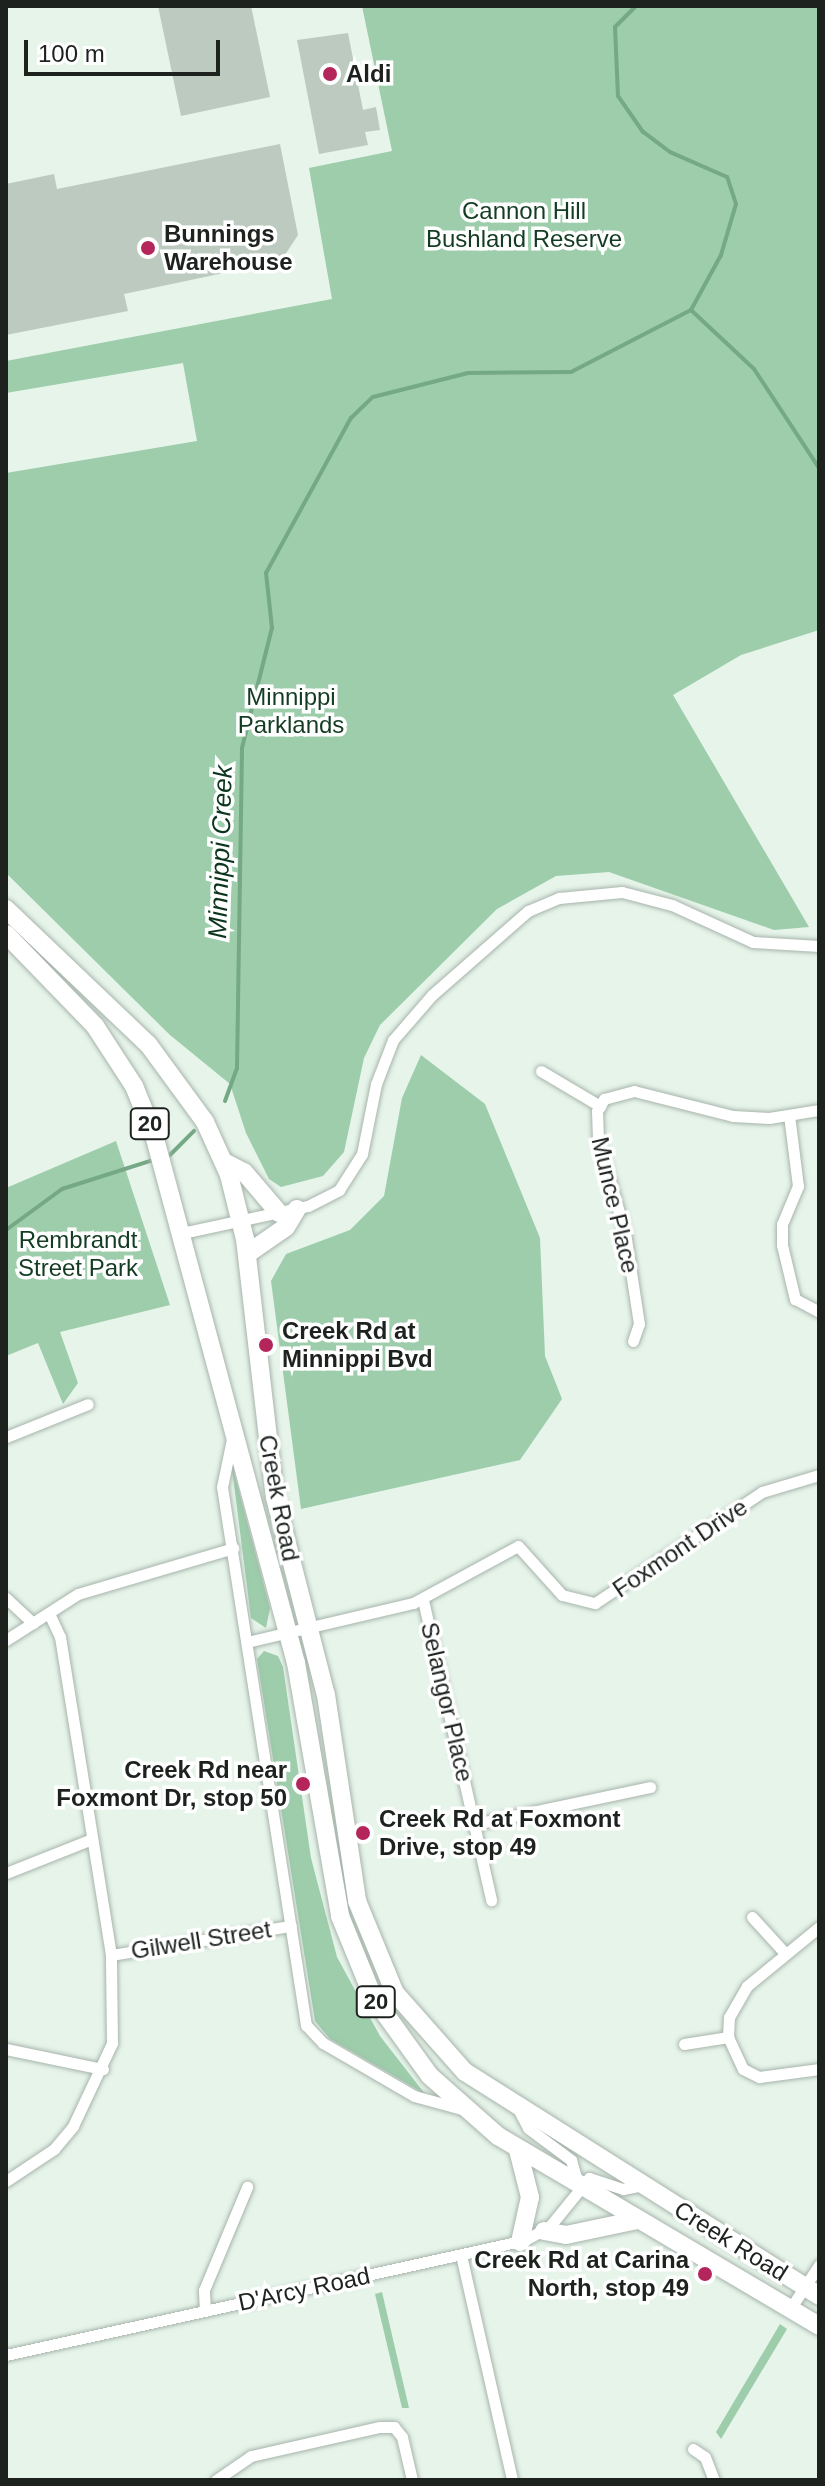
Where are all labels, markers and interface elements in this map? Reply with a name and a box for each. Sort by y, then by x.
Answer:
scale bar [28,24,224,74]
text: 100 m [38,40,105,67]
place label: Aldi [346,60,391,88]
marker: Aldi [321,65,339,83]
park label: Cannon Hill Bushland Reserve [426,197,622,253]
place label: Bunnings Warehouse [164,220,292,276]
marker: Bunnings Warehouse [139,239,157,257]
park label: Minnippi Parklands [238,683,344,739]
water label: Minnippi Creek [202,765,240,939]
road number: 20 [128,1106,172,1142]
street label: Munce Place [585,1134,645,1276]
park label: Rembrandt Street Park [18,1226,138,1282]
place label: Creek Rd at Minnippi Bvd [282,1317,433,1373]
marker: Creek Rd at Minnippi Bvd [257,1336,275,1354]
street label: Creek Road [253,1432,305,1564]
street label: Foxmont Drive [607,1492,753,1604]
street label: Selangor Place [415,1619,479,1785]
place label: Creek Rd near Foxmont Dr, stop 50 [56,1756,287,1812]
marker: Creek Rd near Foxmont Dr, stop 50 [294,1775,312,1793]
place label: Creek Rd at Foxmont Drive, stop 49 [379,1805,620,1861]
marker: Creek Rd at Foxmont Drive, stop 49 [354,1824,372,1842]
street label: Gilwell Street [129,1915,273,1965]
road number: 20 [354,1984,398,2020]
street label: Creek Road [669,2195,793,2287]
place label: Creek Rd at Carina North, stop 49 [474,2246,689,2302]
street label: D'Arcy Road [235,2261,373,2317]
marker: Creek Rd at Carina North, stop 49 [696,2265,714,2283]

